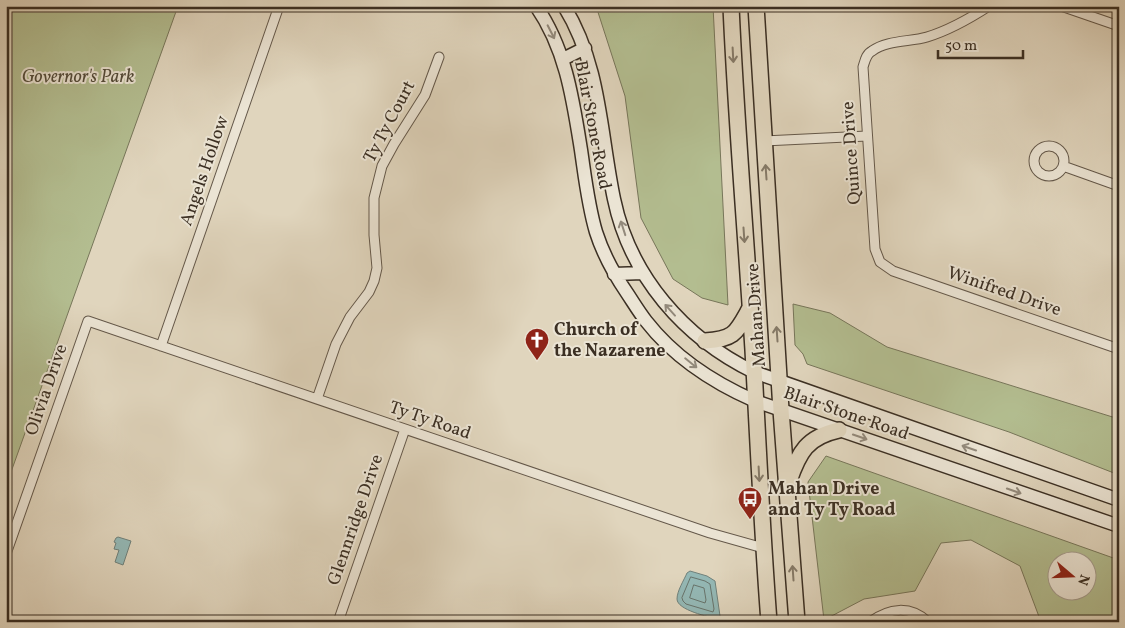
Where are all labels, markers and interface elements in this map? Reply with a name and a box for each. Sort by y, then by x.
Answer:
one-way arrow [547,24,556,39]
scale bar [938,28,1022,60]
text: 50 m [945,36,977,57]
one-way arrow [728,46,738,63]
street label: Blair Stone Road [567,58,617,192]
park label: Governor's Park [22,65,134,90]
street label: Ty Ty Court [358,77,422,167]
street label: Quince Drive [836,100,868,206]
street label: Angels Hollow [174,113,236,229]
one-way arrow [762,164,771,180]
one-way arrow [618,221,628,237]
one-way arrow [740,226,749,242]
street label: Winifred Drive [944,261,1064,323]
street label: Mahan Drive [741,262,773,368]
one-way arrow [665,304,676,317]
place label: Church of the Nazarene [554,318,665,364]
one-way arrow [772,326,782,342]
church icon: Church of the Nazarene [524,327,550,361]
street label: Olivia Drive [20,341,74,439]
one-way arrow [684,358,697,369]
street label: Blair Stone Road [780,381,912,447]
street label: Ty Ty Road [386,395,474,447]
one-way arrow [852,433,868,443]
one-way arrow [962,443,977,452]
street label: Glennridge Drive [322,451,390,589]
one-way arrow [754,466,763,482]
place label: Mahan Drive and Ty Ty Road [768,477,896,523]
bus stop icon: Mahan Drive and Ty Ty Road [737,486,763,520]
one-way arrow [1005,487,1021,496]
north arrow [1048,550,1098,600]
one-way arrow [789,565,798,581]
text: N [1072,572,1094,588]

